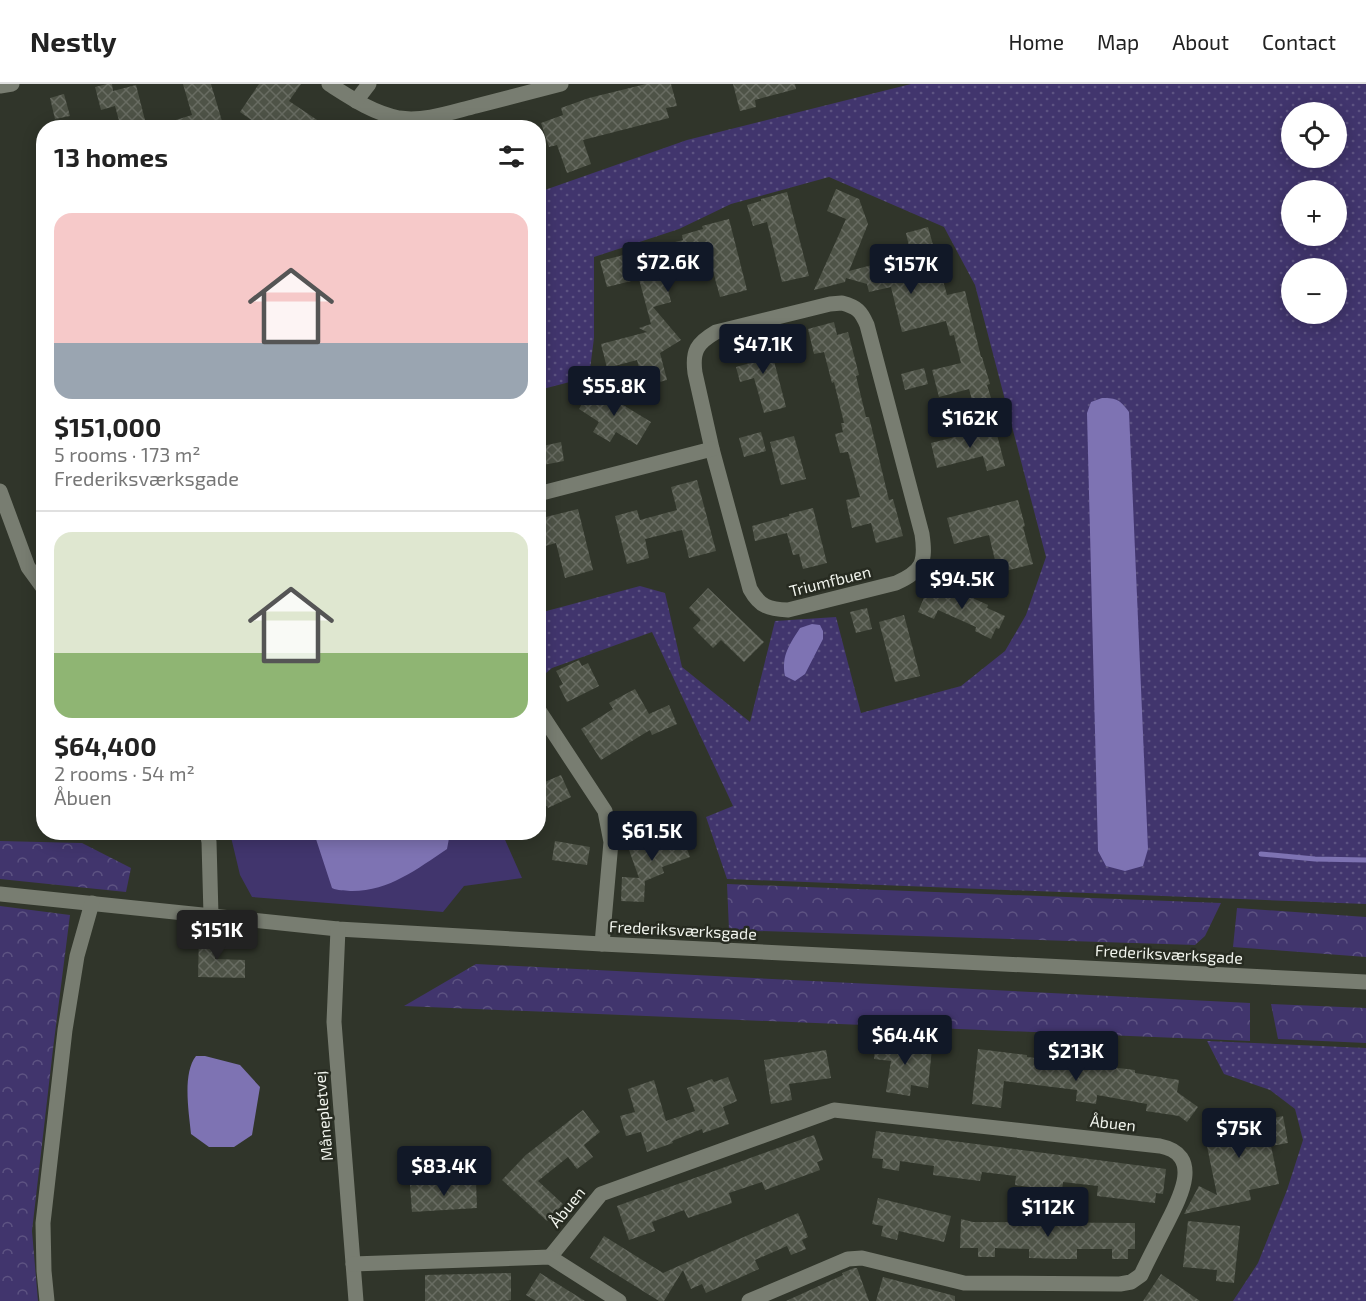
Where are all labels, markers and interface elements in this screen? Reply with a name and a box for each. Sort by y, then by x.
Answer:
text: Nestly [30,24,117,58]
text: Home [1008,29,1064,54]
text: Map [1097,29,1139,54]
text: About [1172,29,1229,54]
text: Contact [1262,29,1336,54]
map controls [1281,102,1347,324]
button: locate [1281,102,1347,168]
icon: filters [495,140,528,173]
text: 13 homes [54,141,168,172]
button: + [1281,180,1347,246]
pin: $72.6K [619,242,717,293]
pin: $157K [869,244,953,295]
text: $72.6K [636,249,700,273]
text: $157K [884,251,938,275]
icon: home [237,252,345,360]
button: − [1281,258,1347,324]
pin: $47.1K [714,324,812,375]
text: $47.1K [733,331,793,355]
pin: $55.8K [565,366,663,417]
text: $55.8K [582,373,646,397]
pin: $162K [928,398,1012,449]
text: $162K [942,405,998,429]
text: $151,000 [54,411,161,442]
text: 5 rooms · 173 m² [54,442,201,466]
text: Frederiksværksgade [54,466,239,490]
pin: $94.5K [913,559,1011,610]
street label: Triumfbuen [787,561,873,600]
text: $94.5K [930,566,994,590]
icon: home [237,571,345,679]
text: $64,400 [54,730,157,761]
text: 2 rooms · 54 m² [54,761,195,785]
text: Åbuen [54,785,112,809]
pin: $61.5K [603,811,701,862]
text: $61.5K [622,818,682,842]
pin: $151K [175,910,259,961]
street label: Frederiksværksgade [609,916,757,943]
text: $151K [191,917,243,941]
street label: Frederiksværksgade [1095,940,1243,967]
pin: $64.4K [856,1015,954,1066]
text: $64.4K [872,1022,938,1046]
pin: $213K [1034,1031,1118,1082]
text: $213K [1048,1038,1104,1062]
street label: Månepletvej [309,1070,337,1162]
pin: $75K [1203,1108,1275,1159]
street label: Åbuen [1089,1111,1137,1134]
text: $75K [1216,1115,1262,1139]
pin: $83.4K [395,1146,493,1197]
text: $83.4K [411,1153,477,1177]
street label: Åbuen [545,1183,588,1231]
pin: $112K [1006,1187,1090,1238]
text: $112K [1021,1194,1075,1218]

